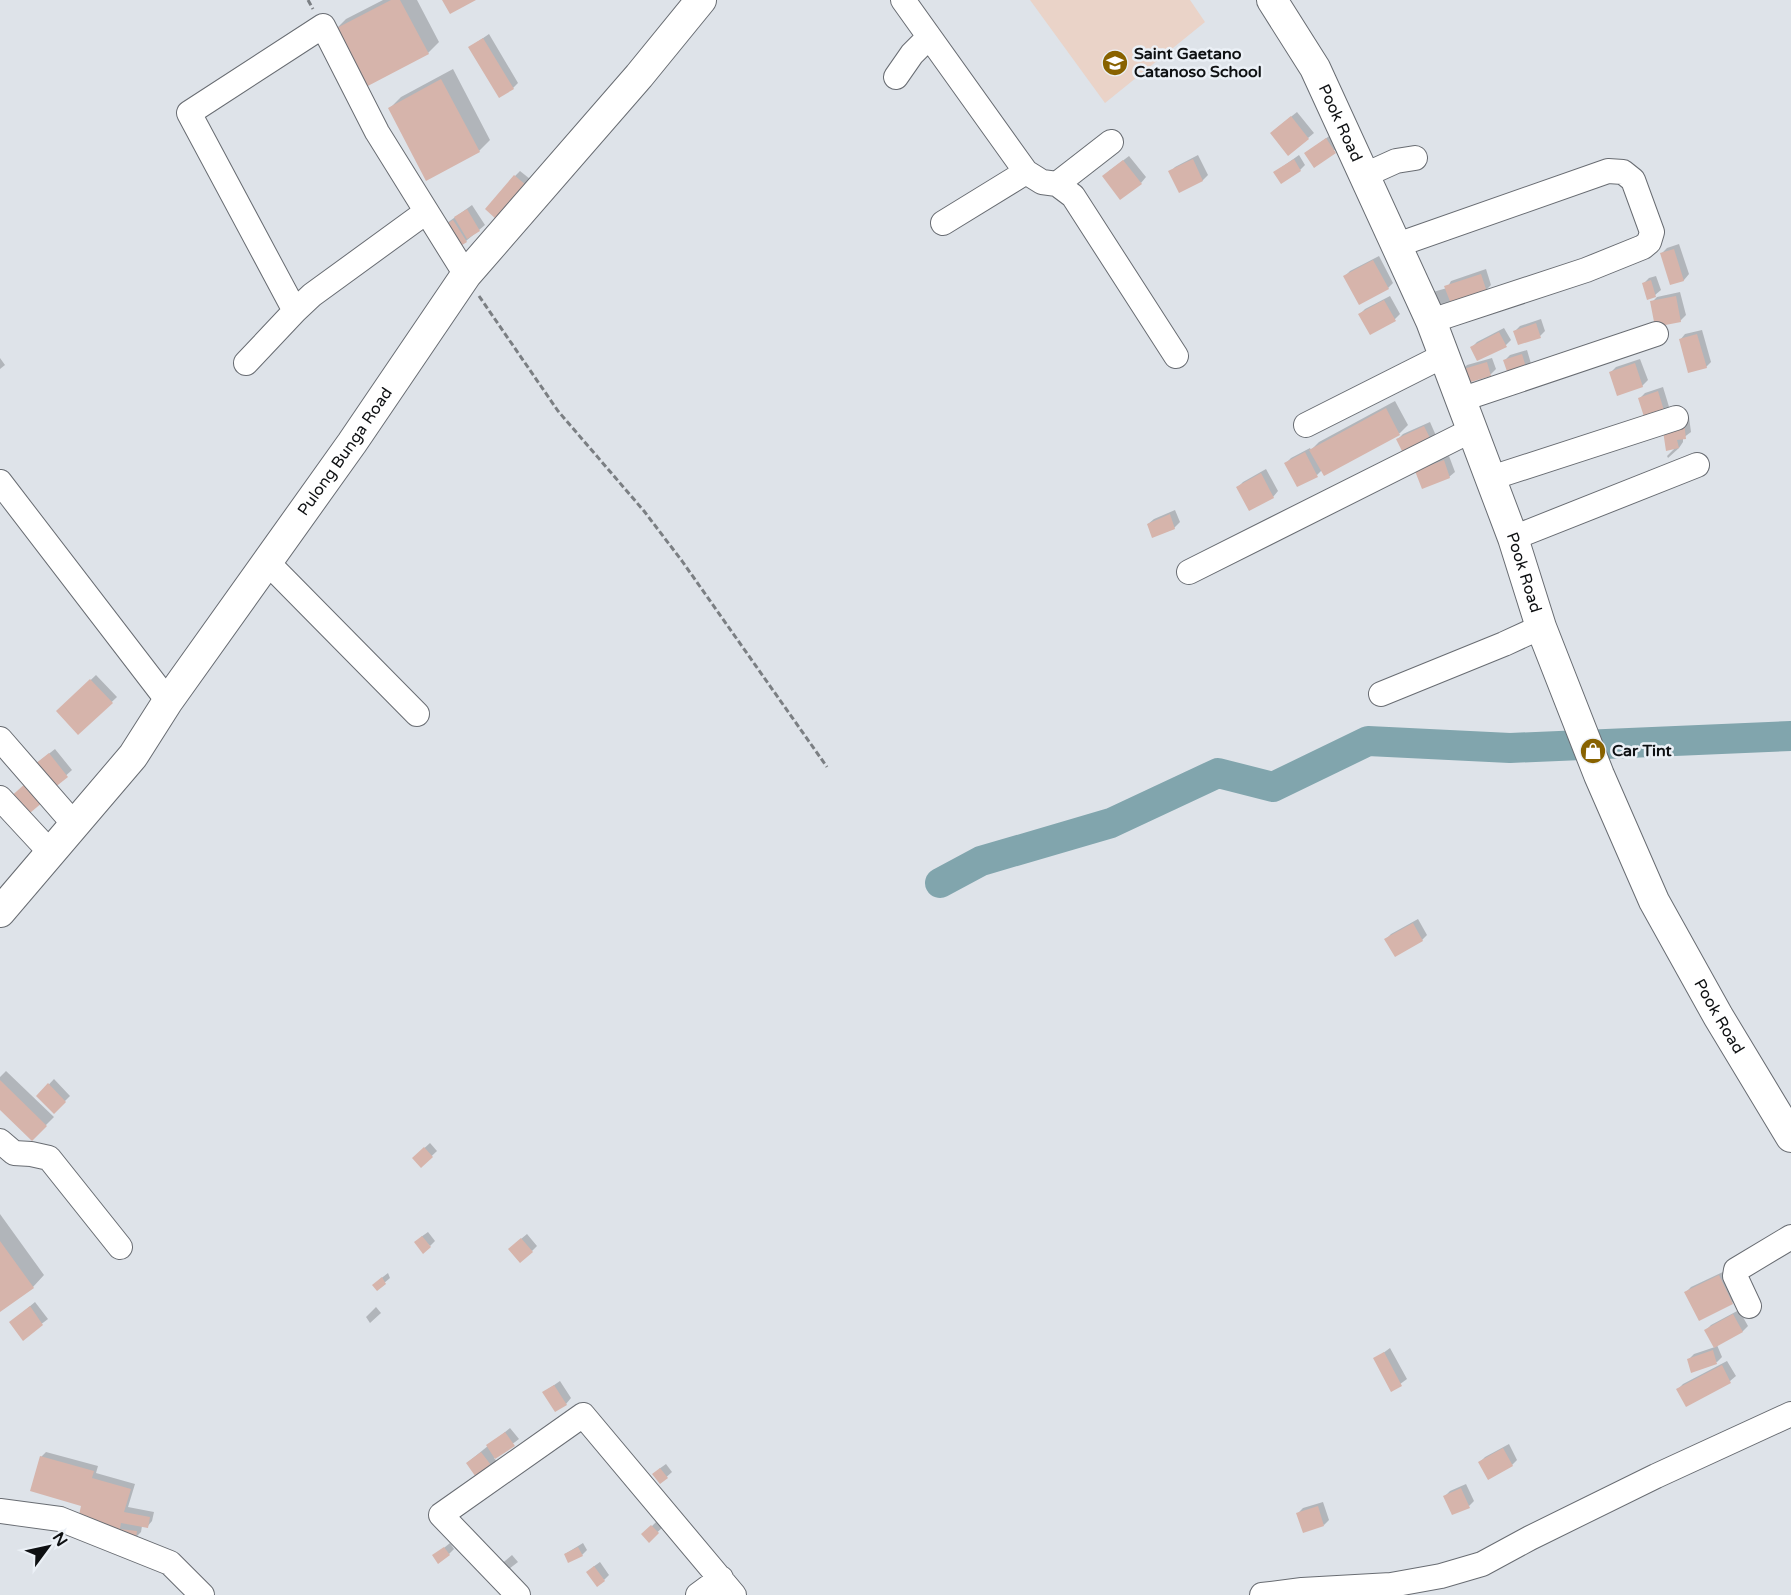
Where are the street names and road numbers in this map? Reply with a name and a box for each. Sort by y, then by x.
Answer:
street label: Pook Road [1314,81,1367,165]
street label: Pulong Bunga Road [293,384,397,520]
street label: Pook Road [1502,529,1546,615]
street label: Pook Road [1689,976,1749,1058]

